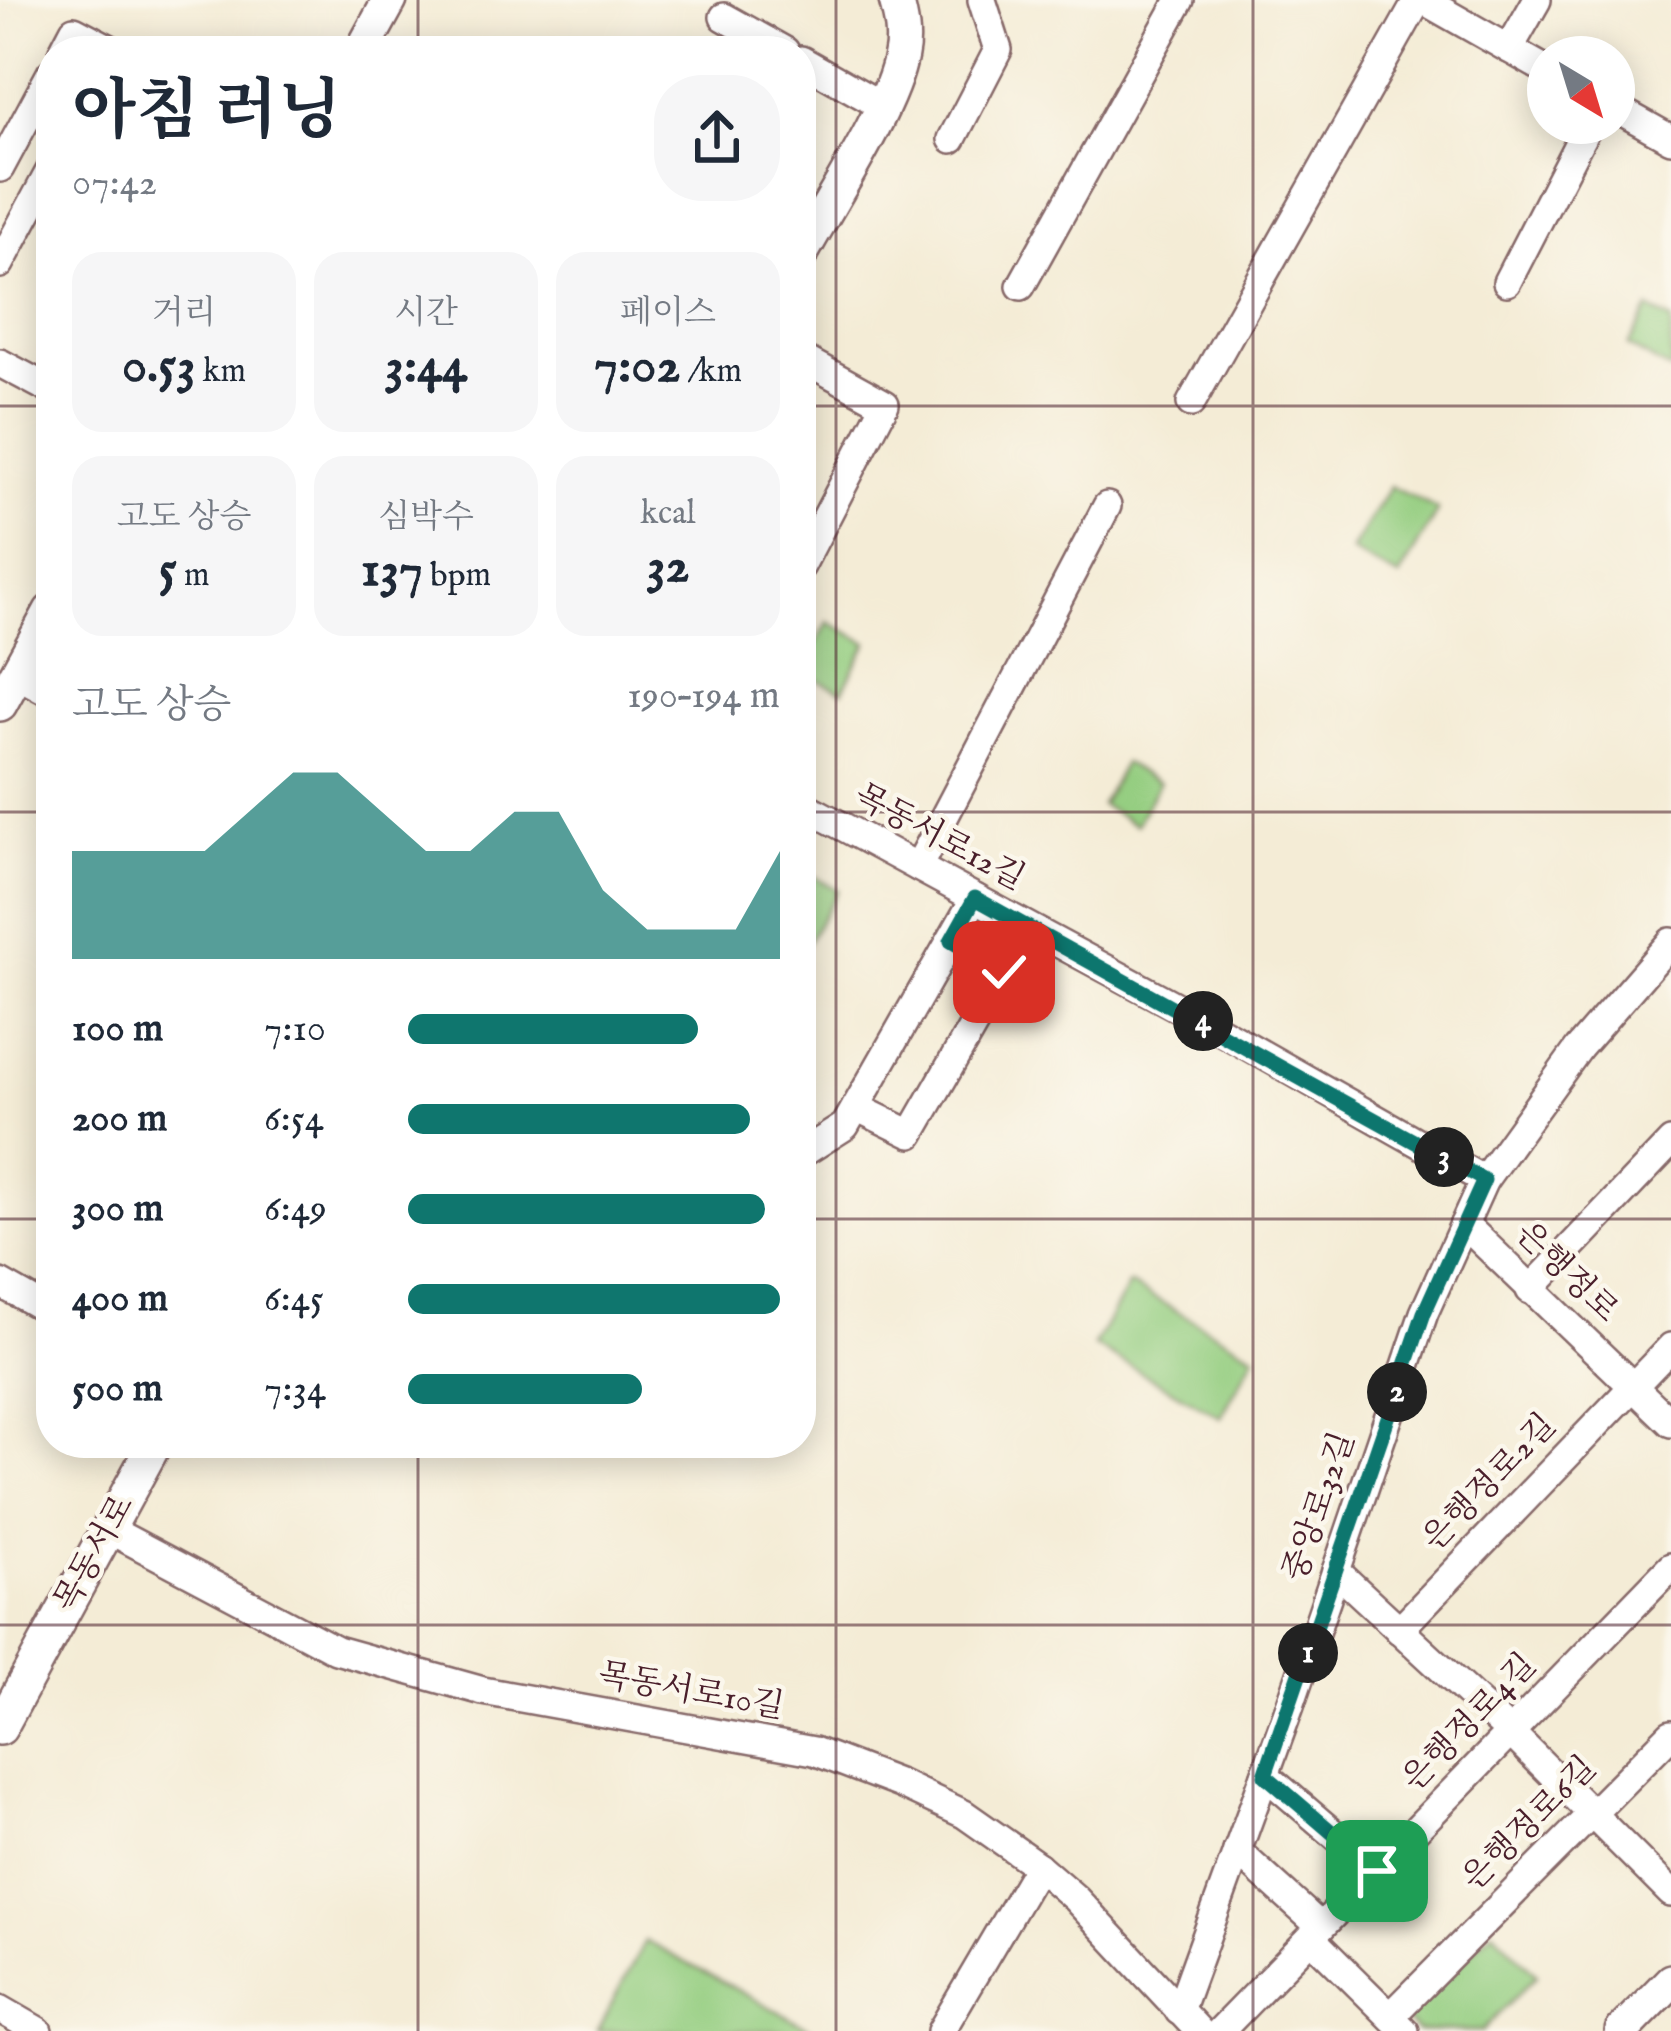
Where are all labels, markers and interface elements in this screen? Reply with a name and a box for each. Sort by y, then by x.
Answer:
north arrow [1527,36,1635,144]
map controls [1527,36,1635,144]
text: 아침 러닝 [72,72,341,156]
button: share [654,75,780,201]
text: 07:42 [72,159,157,208]
text: 거리 [152,293,216,335]
text: 시간 [394,293,458,335]
text: 페이스 [620,293,716,335]
text: 0.53 [122,335,196,400]
text: 3:44 [385,335,467,400]
text: 7:02 [594,335,680,400]
text: km [196,351,246,393]
text: /km [680,351,742,393]
text: kcal [641,493,696,535]
text: 고도 상승 [117,497,251,539]
text: 심박수 [378,497,474,539]
text: 32 [647,535,689,600]
text: 5 [158,539,177,604]
text: 137 [361,539,423,604]
text: m [177,555,210,597]
text: bpm [423,555,491,597]
text: 190–194 m [627,672,780,721]
text: 고도 상승 [72,682,231,731]
street label: 목동서로12길 [847,776,1031,900]
pin [953,921,1055,1023]
icon: check [971,939,1037,1005]
pin: 4 [1173,991,1233,1051]
text: 4 [1195,1000,1211,1042]
text: 100 m [72,1005,163,1054]
text: 7:10 [264,1005,326,1054]
text: 200 m [72,1095,167,1144]
text: 6:54 [264,1095,324,1144]
pin: 3 [1414,1127,1474,1187]
text: 3 [1438,1136,1450,1178]
text: 300 m [72,1185,164,1234]
text: 6:49 [264,1185,327,1234]
street label: 은행정로 [1506,1214,1627,1332]
text: 400 m [72,1275,168,1324]
text: 6:45 [264,1275,324,1324]
pin: 2 [1367,1362,1427,1422]
text: 500 m [72,1365,163,1414]
text: 7:34 [264,1365,326,1414]
text: 2 [1389,1371,1405,1413]
street label: 은행정로2길 [1414,1406,1566,1560]
street label: 중앙로32길 [1275,1427,1365,1587]
street label: 목동서로 [46,1488,144,1620]
pin: 1 [1278,1623,1338,1683]
text: 1 [1302,1632,1314,1674]
street label: 은행정로4길 [1394,1645,1546,1801]
street label: 목동서로10길 [595,1655,787,1729]
street label: 은행정로6길 [1454,1748,1606,1900]
pin [1326,1820,1428,1922]
icon: arrive [1344,1838,1410,1904]

